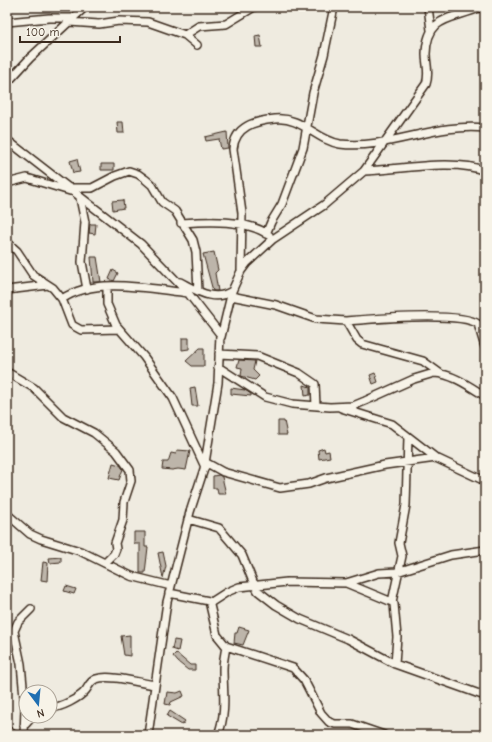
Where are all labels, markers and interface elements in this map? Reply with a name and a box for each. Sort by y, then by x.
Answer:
scale bar [20,18,120,44]
text: 100 m [26,25,59,39]
north arrow [18,684,58,724]
text: N [35,706,46,720]

